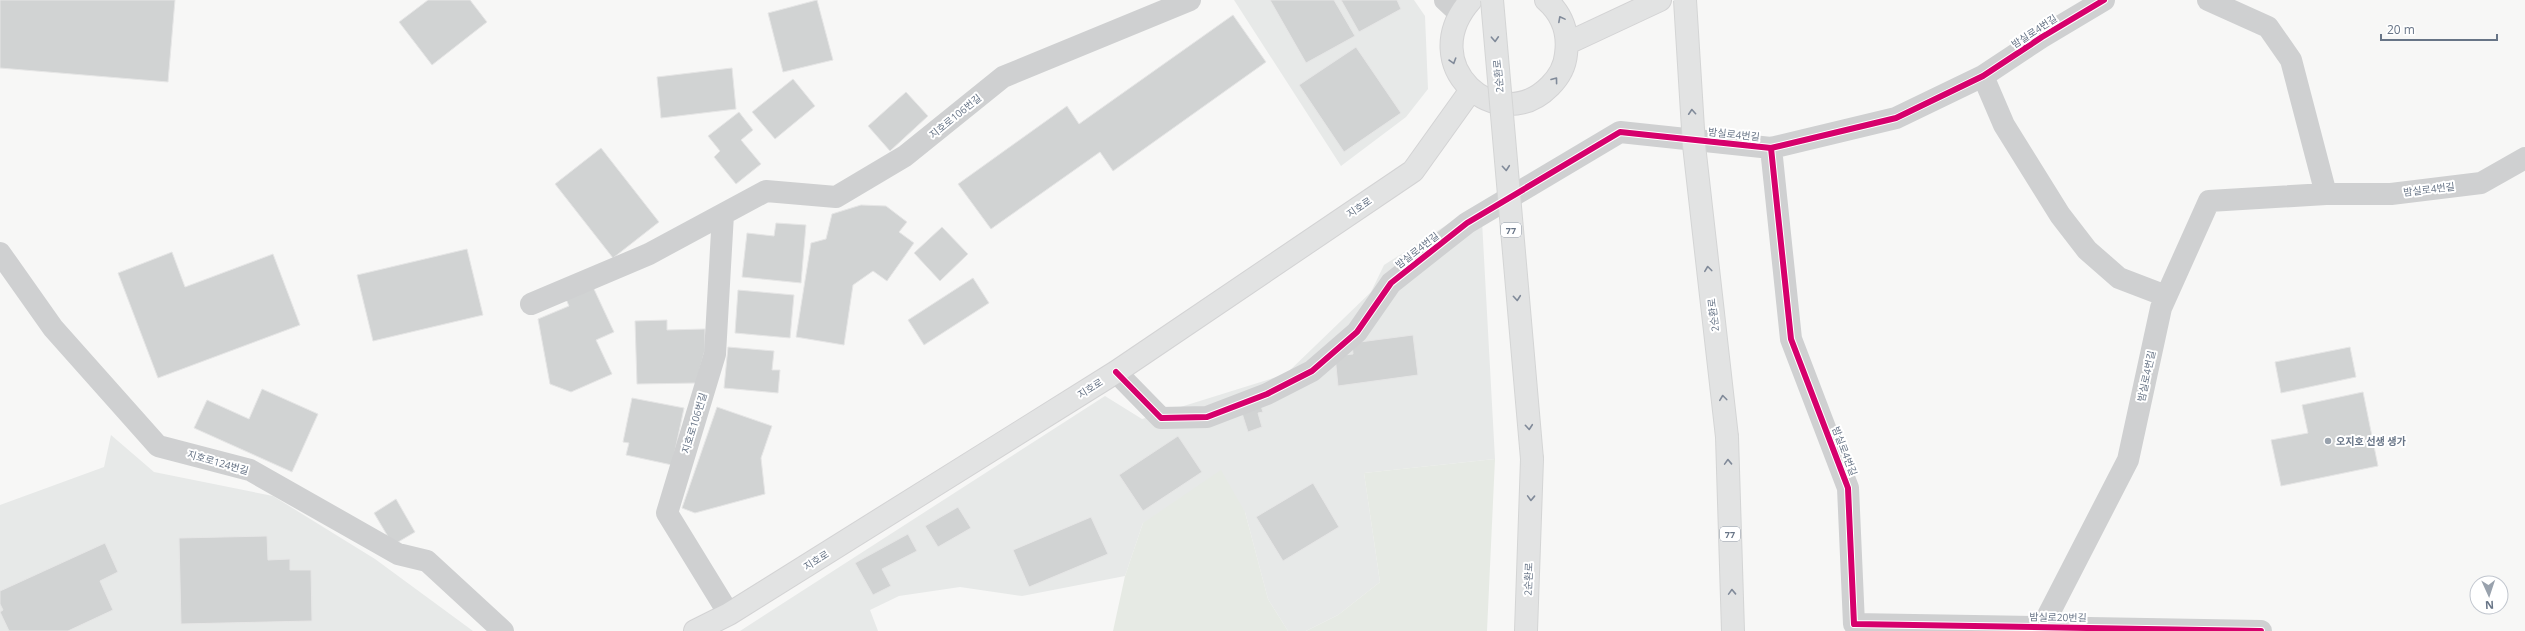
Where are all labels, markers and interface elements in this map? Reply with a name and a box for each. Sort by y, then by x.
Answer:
street label: 밤실로4번길 [2009,11,2059,51]
one-way arrow [1559,16,1566,24]
scale bar [2381,16,2497,42]
text: 20 m [2387,21,2415,38]
one-way arrow [1490,36,1499,42]
one-way arrow [1448,57,1457,64]
street label: 2순환로 [1490,59,1506,93]
one-way arrow [1550,77,1557,84]
street label: 지호로106번길 [926,91,984,141]
one-way arrow [1687,109,1696,115]
street label: 밤실로4번길 [1708,124,1760,144]
one-way arrow [1501,165,1510,171]
street label: 밤실로4번길 [2402,179,2456,199]
street label: 지호로 [1344,193,1374,221]
road number: 77 [1501,223,1521,237]
street label: 밤실로4번길 [1392,229,1442,271]
one-way arrow [1704,266,1713,272]
one-way arrow [1513,295,1522,301]
street label: 2순환로 [1704,298,1722,332]
street label: 밤실로4번길 [2134,349,2158,403]
street label: 지호로 [1075,375,1105,401]
street label: 지호로106번길 [678,391,710,455]
one-way arrow [1719,395,1728,401]
one-way arrow [1524,424,1533,430]
street label: 밤실로4번길 [1829,424,1861,478]
place label: 오지호 선생 생가 [2336,434,2406,448]
marker: 오지호 선생 생가 [2323,436,2333,446]
street label: 지호로124번길 [186,447,250,477]
one-way arrow [1724,459,1732,465]
one-way arrow [1526,495,1535,501]
road number: 77 [1720,527,1740,541]
street label: 지호로 [801,547,831,573]
street label: 2순환로 [1520,562,1536,596]
north arrow [2469,575,2509,615]
one-way arrow [1728,589,1736,595]
text: N [2485,598,2494,613]
street label: 밤실로20번길 [2029,609,2087,625]

